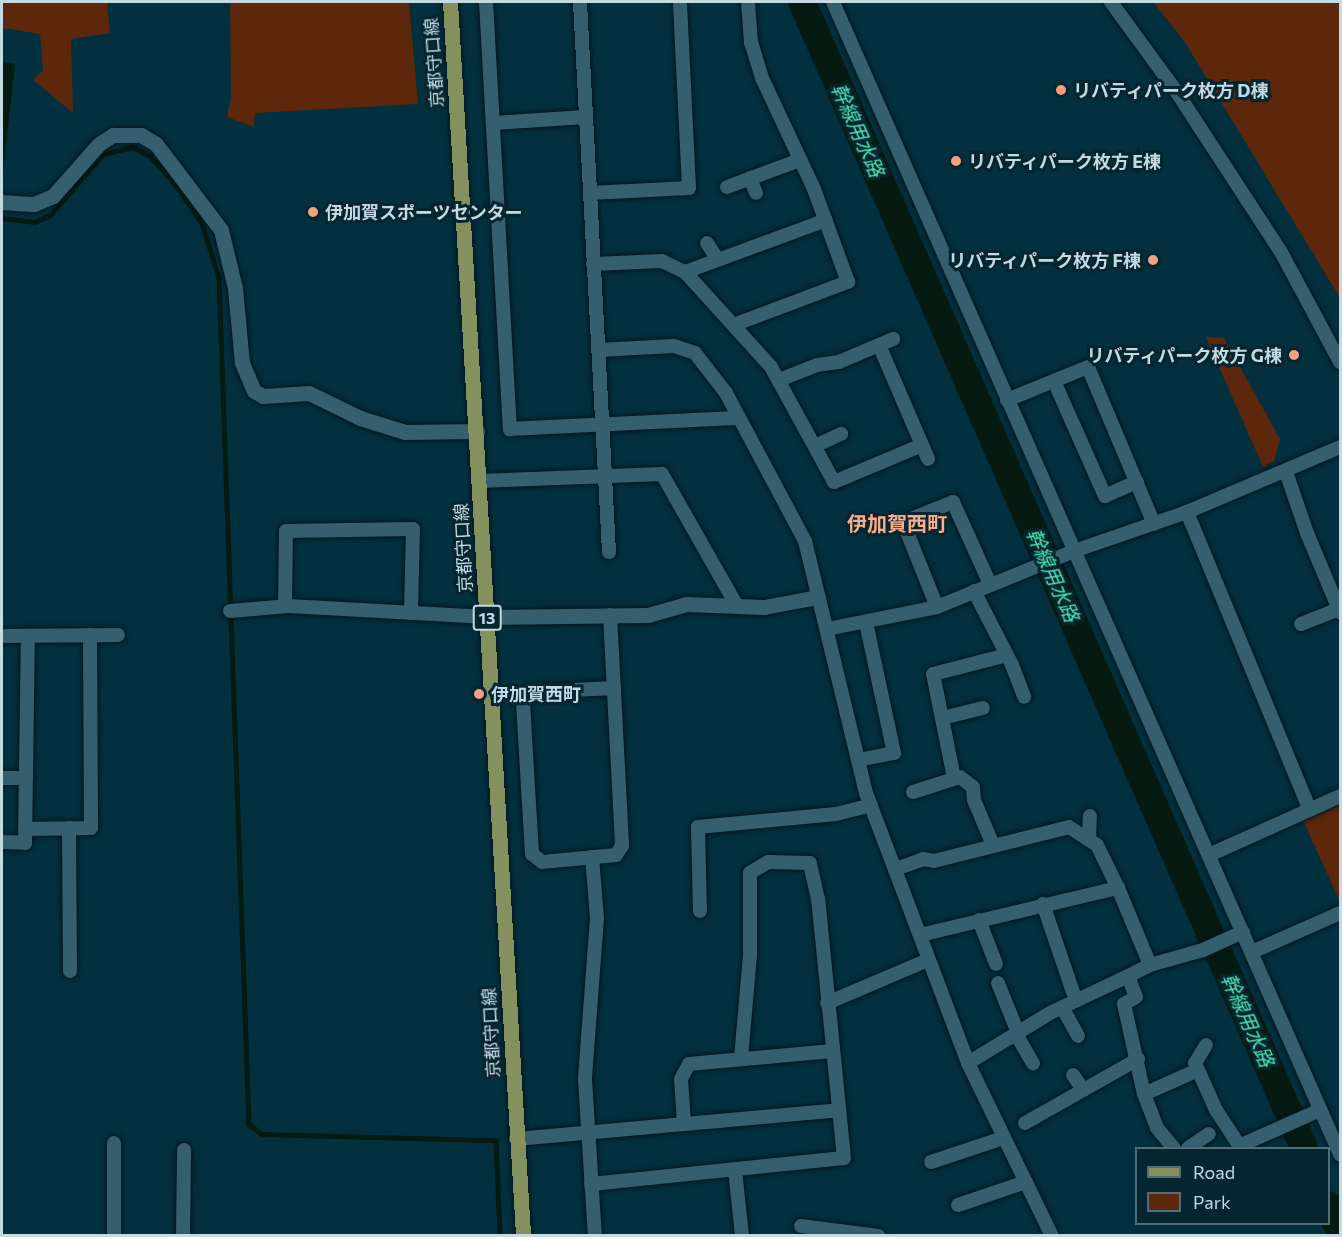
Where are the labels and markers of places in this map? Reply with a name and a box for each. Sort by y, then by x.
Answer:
place label: リバティパーク枚方 D棟 [1073,79,1270,101]
marker: リバティパーク枚方 D棟 [1054,83,1068,97]
place label: リバティパーク枚方 E棟 [968,150,1162,172]
marker: リバティパーク枚方 E棟 [949,154,963,168]
place label: 伊加賀スポーツセンター [325,201,523,223]
marker: 伊加賀スポーツセンター [306,205,320,219]
place label: リバティパーク枚方 F棟 [947,249,1141,271]
marker: リバティパーク枚方 F棟 [1146,253,1160,267]
place label: リバティパーク枚方 G棟 [1085,344,1282,366]
marker: リバティパーク枚方 G棟 [1287,348,1301,362]
place label: 伊加賀西町 [491,683,581,705]
marker: 伊加賀西町 [472,687,486,701]

